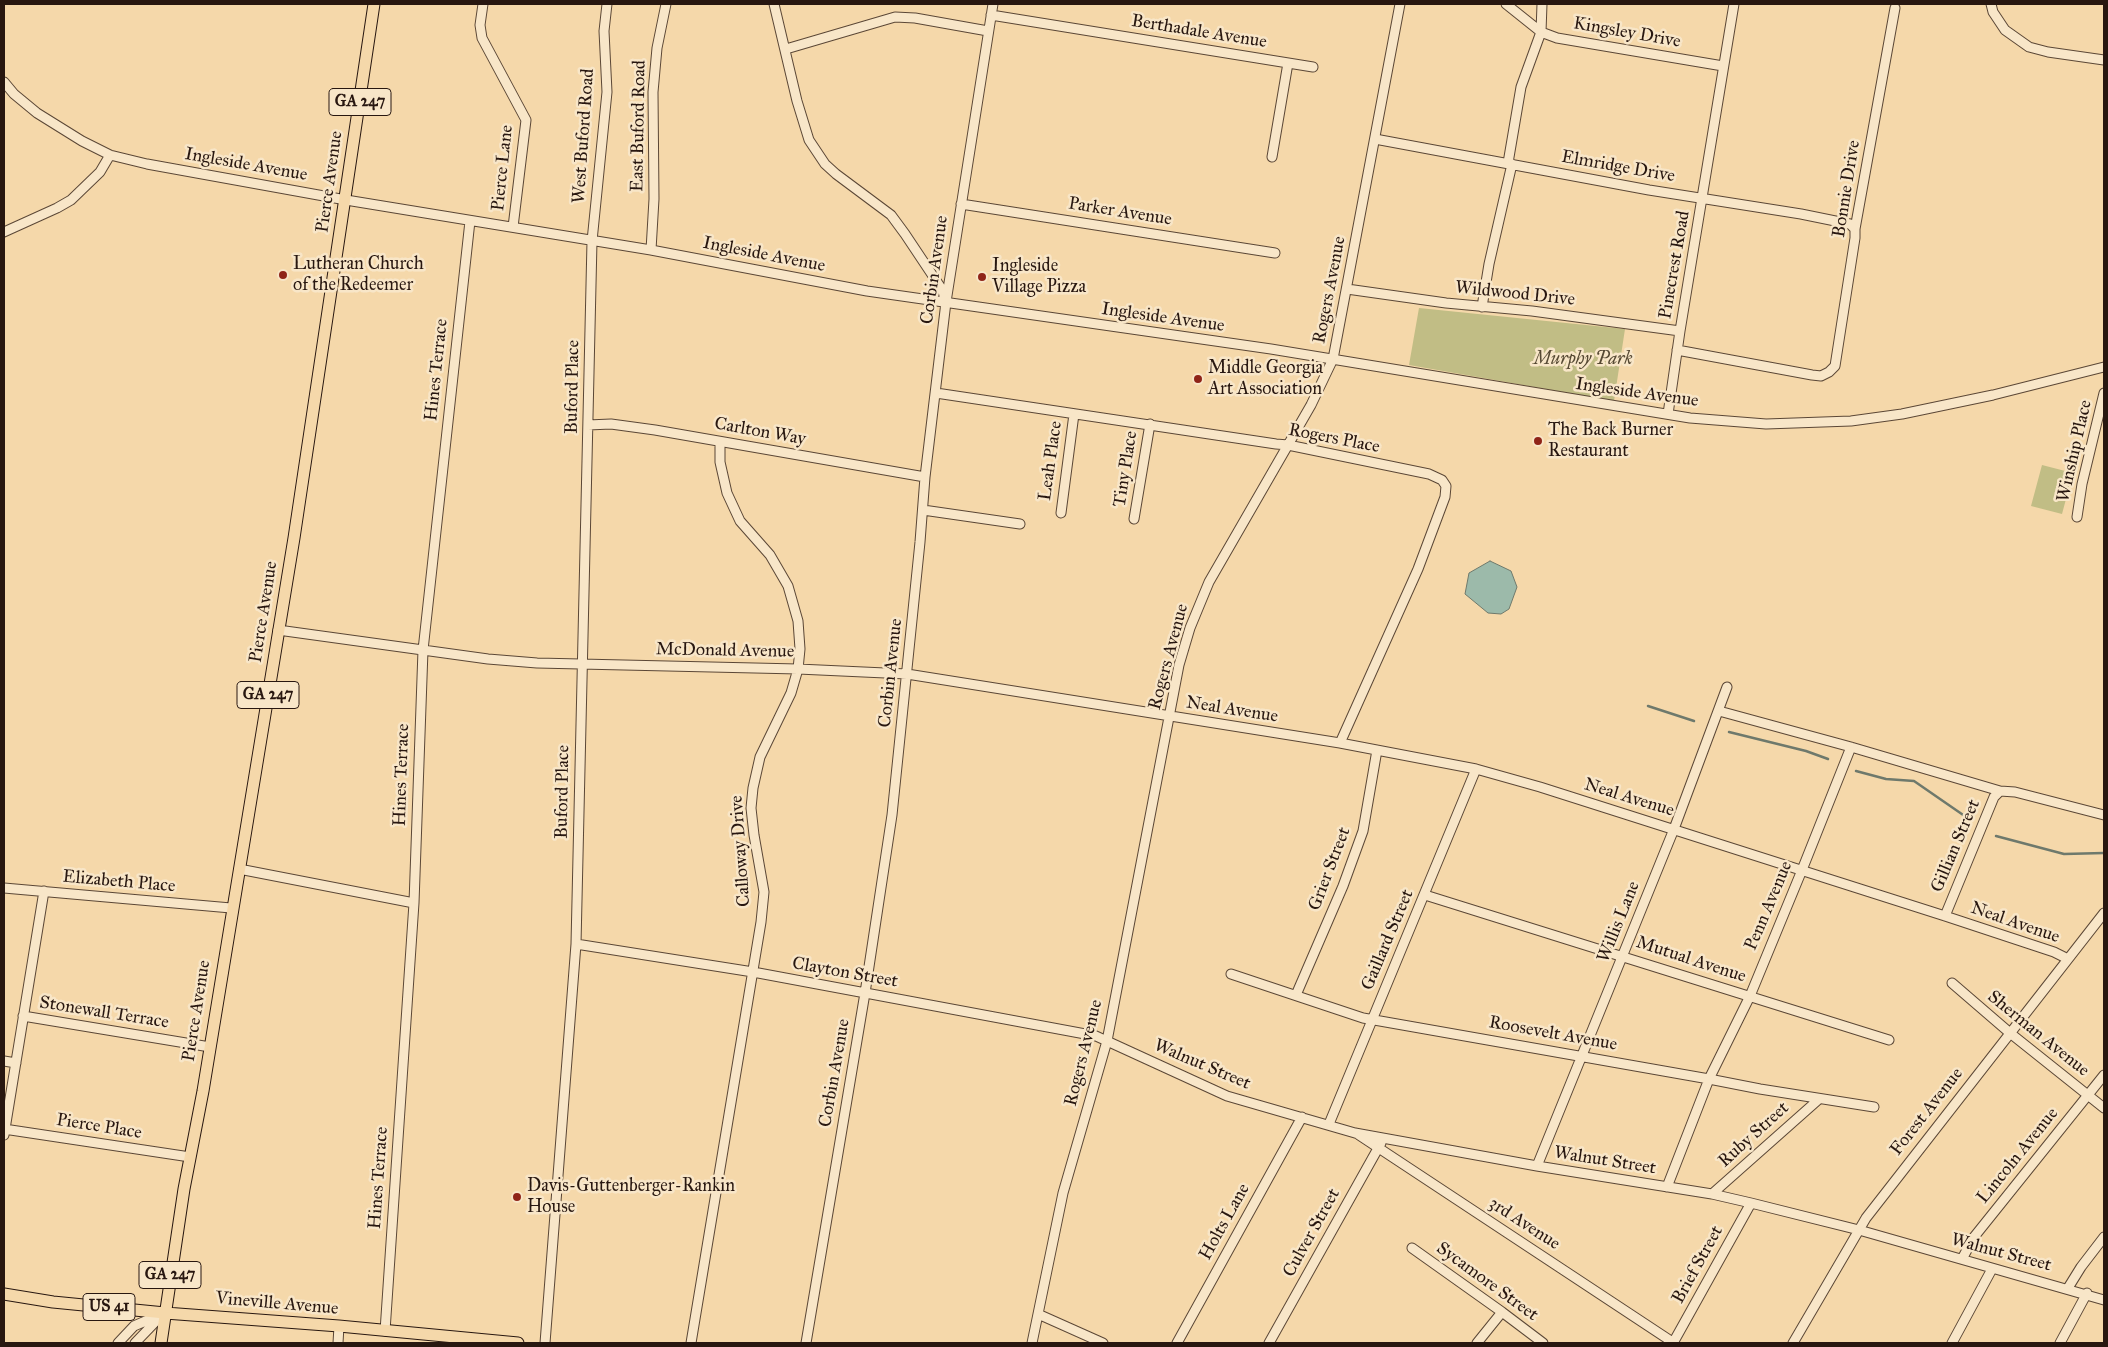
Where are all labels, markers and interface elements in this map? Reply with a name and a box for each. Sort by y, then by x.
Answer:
street label: Berthadale Avenue [1130,11,1268,53]
street label: Kingsley Drive [1572,13,1682,53]
street label: East Buford Road [627,60,651,192]
street label: West Buford Road [569,68,599,204]
road number: GA 247 [329,88,391,115]
street label: Pierce Lane [488,124,518,212]
street label: Pierce Avenue [312,130,348,234]
street label: Bonnie Drive [1829,139,1865,239]
street label: Ingleside Avenue [183,144,309,186]
street label: Elmridge Drive [1560,146,1676,188]
street label: Parker Avenue [1067,193,1173,231]
street label: Pinecrest Road [1655,209,1695,321]
street label: Corbin Avenue [917,214,953,326]
street label: Ingleside Avenue [701,233,827,277]
street label: Rogers Avenue [1309,235,1351,345]
place label: Lutheran Church of the Redeemer [293,254,424,296]
place label: Ingleside Village Pizza [992,256,1086,298]
marker: Lutheran Church of the Redeemer [277,269,289,281]
marker: Ingleside Village Pizza [976,271,988,283]
street label: Wildwood Drive [1454,277,1576,311]
street label: Ingleside Avenue [1100,299,1226,337]
street label: Hines Terrace [421,318,453,422]
street label: Buford Place [561,340,585,434]
park label: Murphy Park [1533,349,1633,371]
place label: Middle Georgia Art Association [1208,358,1323,400]
marker: Middle Georgia Art Association [1192,373,1204,385]
street label: Ingleside Avenue [1574,374,1700,412]
street label: Winship Place [2053,398,2097,504]
street label: Carlton Way [713,413,807,451]
street label: Leah Place [1035,420,1067,502]
street label: Rogers Place [1286,420,1382,458]
place label: The Back Burner Restaurant [1548,420,1673,462]
street label: Tiny Place [1109,429,1143,509]
marker: The Back Burner Restaurant [1532,435,1544,447]
street label: Pierce Avenue [245,560,283,664]
street label: Rogers Avenue [1144,602,1194,712]
street label: Corbin Avenue [875,617,907,729]
street label: McDonald Avenue [656,639,794,663]
road number: GA 247 [237,682,299,708]
street label: Neal Avenue [1184,692,1280,728]
street label: Hines Terrace [389,723,415,827]
street label: Buford Place [551,745,575,839]
street label: Neal Avenue [1581,774,1677,822]
street label: Calloway Drive [726,795,756,907]
street label: Gillian Street [1927,796,1985,896]
street label: Grier Street [1304,824,1356,914]
street label: Penn Avenue [1741,858,1797,954]
street label: Elizabeth Place [62,866,176,898]
street label: Willis Lane [1593,878,1645,966]
street label: Gaillard Street [1357,886,1419,994]
street label: Neal Avenue [1968,898,2062,948]
street label: Mutual Avenue [1633,932,1749,988]
street label: Clayton Street [791,953,899,993]
street label: Pierce Avenue [178,959,216,1063]
street label: Sherman Avenue [1983,986,2093,1082]
street label: Stonewall Terrace [38,992,170,1034]
street label: Rogers Avenue [1060,998,1108,1108]
street label: Roosevelt Avenue [1487,1012,1619,1056]
street label: Corbin Avenue [815,1017,855,1129]
street label: Walnut Street [1150,1035,1254,1095]
street label: Forest Avenue [1886,1064,1968,1160]
street label: Ruby Street [1714,1098,1794,1172]
street label: Lincoln Avenue [1973,1104,2063,1208]
street label: Pierce Place [55,1110,143,1144]
street label: Hines Terrace [365,1126,393,1230]
street label: Walnut Street [1552,1142,1658,1180]
place label: Davis-Guttenberger-Rankin House [527,1176,735,1218]
street label: Holts Lane [1195,1180,1255,1264]
street label: Culver Street [1279,1185,1345,1281]
marker: Davis-Guttenberger-Rankin House [511,1191,523,1203]
street label: 3rd Avenue [1484,1193,1564,1255]
street label: Brief Street [1668,1222,1728,1308]
street label: Walnut Street [1949,1229,2053,1277]
street label: Sycamore Street [1432,1238,1542,1326]
road number: GA 247 [139,1262,201,1288]
street label: Vineville Avenue [215,1288,339,1320]
road number: US 41 [83,1294,135,1320]

